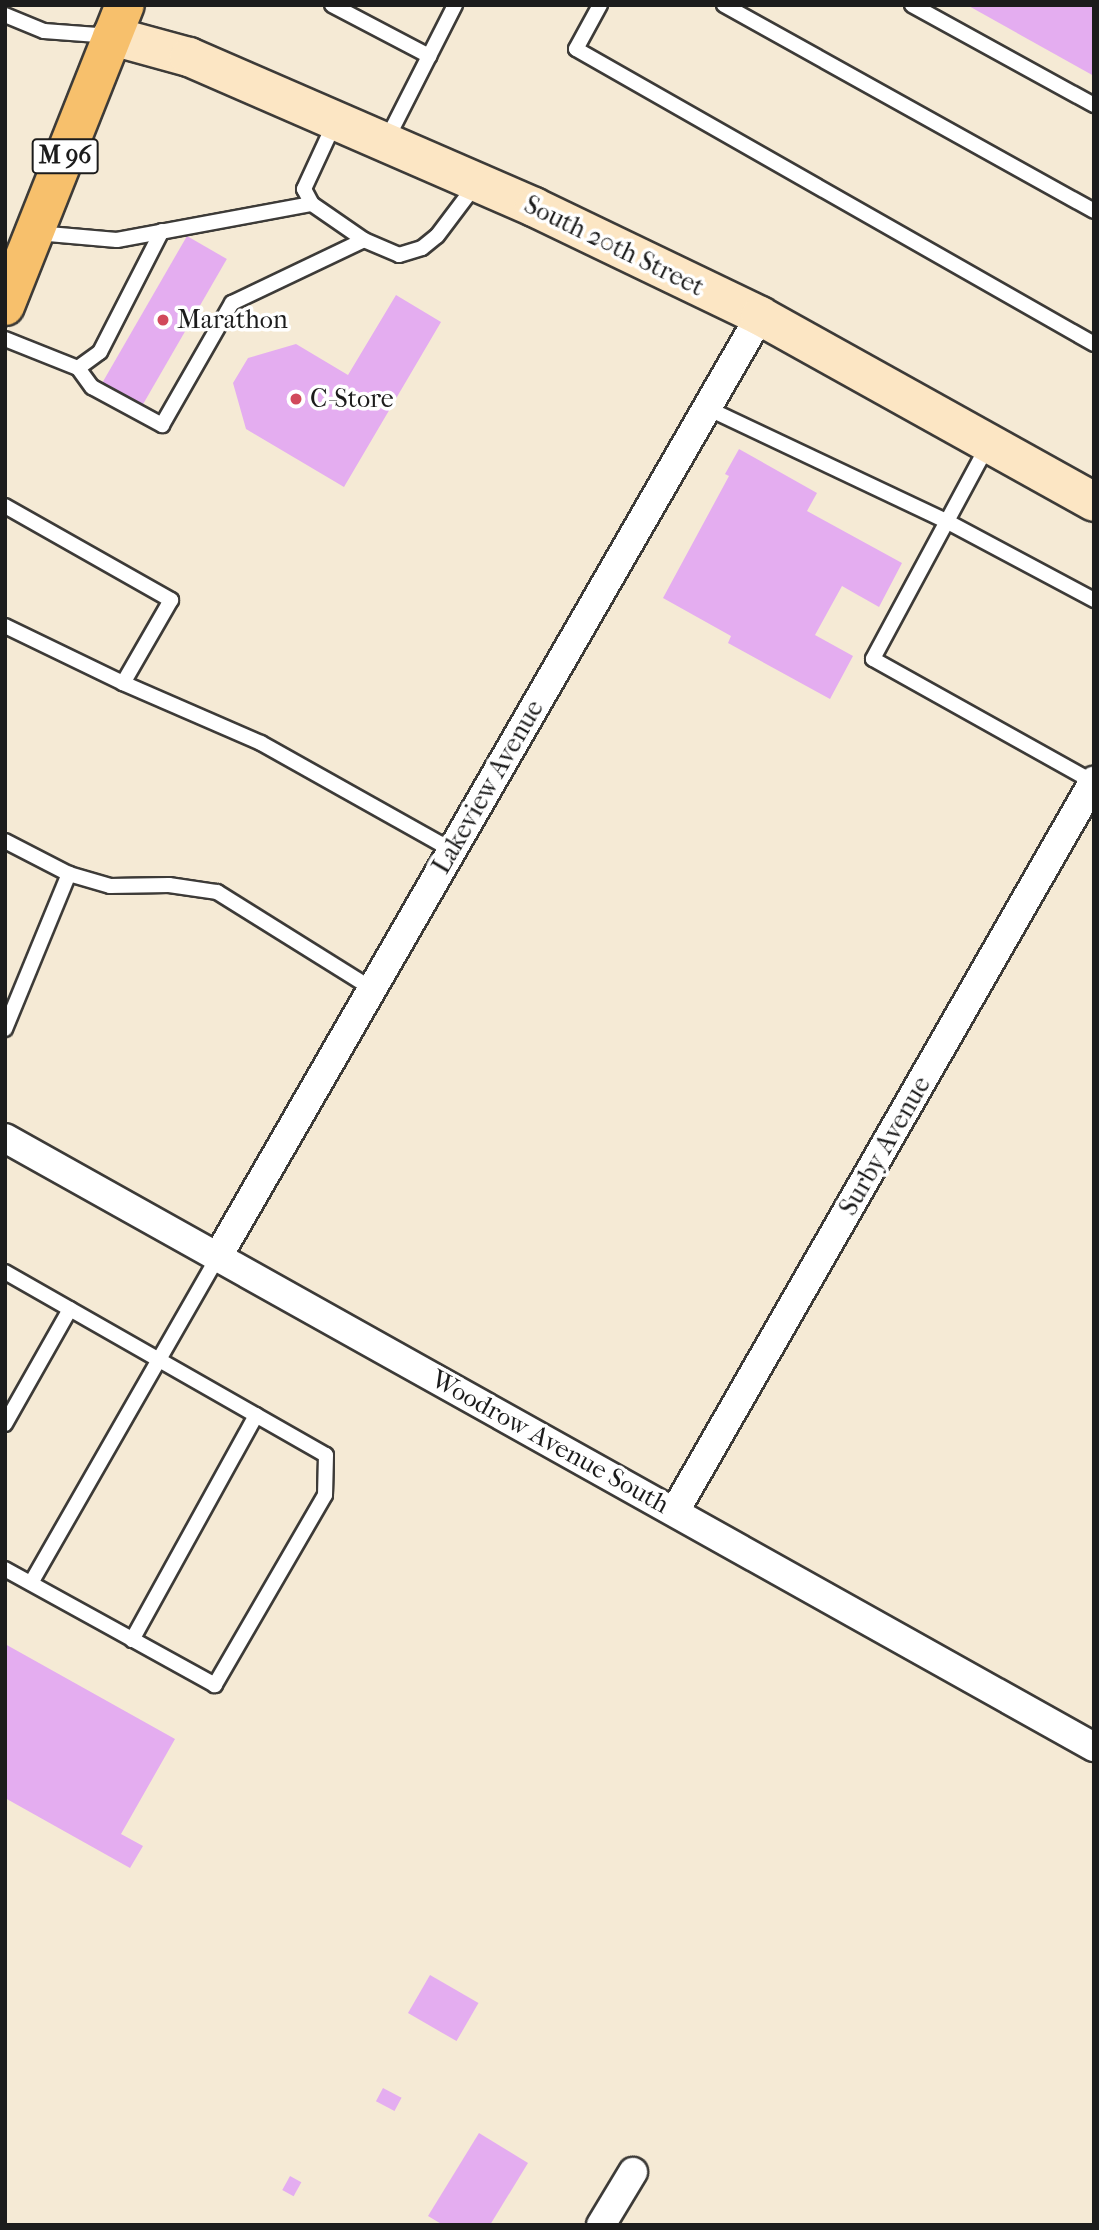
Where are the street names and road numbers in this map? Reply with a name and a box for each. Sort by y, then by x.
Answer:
road number: M 96 [30,136,100,176]
street label: South 20th Street [519,189,709,303]
street label: Lakeview Avenue [426,695,550,879]
street label: Surby Avenue [833,1071,937,1221]
street label: Woodrow Avenue South [426,1364,674,1520]

